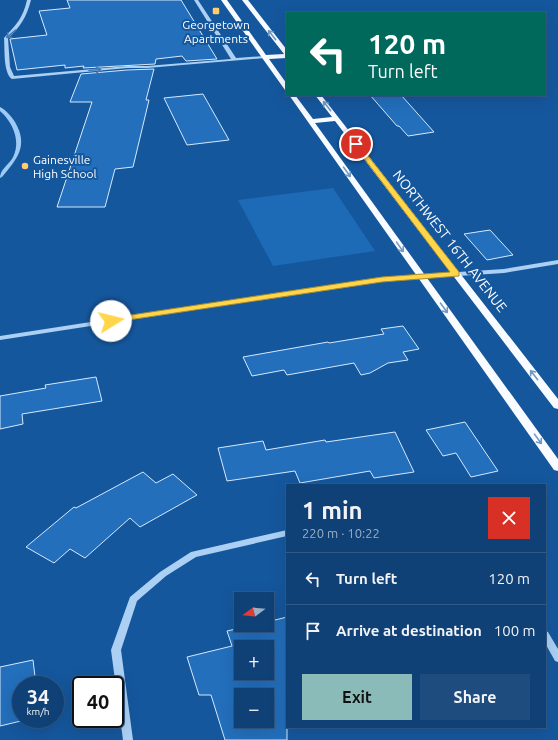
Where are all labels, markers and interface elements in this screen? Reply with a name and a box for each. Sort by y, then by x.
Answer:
marker: Georgetown Apartments [211,6,221,16]
place label: Georgetown Apartments [182,18,250,45]
icon: left [302,28,354,80]
text: 120 m [368,28,446,59]
one-way arrow [6,29,17,38]
one-way arrow [268,30,277,41]
text: Turn left [368,61,438,81]
one-way arrow [88,66,101,74]
one-way arrow [322,101,331,112]
pin [339,127,373,161]
icon: arrive [345,133,367,155]
place label: Gainesville High School [33,153,97,180]
marker: Gainesville High School [20,161,30,171]
one-way arrow [343,167,351,178]
street label: NORTHWEST 16TH AVENUE [390,167,510,315]
one-way arrow [396,242,404,253]
position arrow [90,300,132,342]
one-way arrow [440,302,448,313]
one-way arrow [530,370,538,381]
one-way arrow [534,434,542,445]
text: 1 min [302,497,363,524]
button: close [488,497,530,539]
text: 220 m · 10:22 [302,526,380,540]
icon: left [302,568,324,590]
text: Turn left [336,570,397,587]
text: 120 m [488,570,530,587]
north arrow [234,592,274,632]
map controls [234,592,274,728]
icon: arrive [302,620,324,642]
text: Arrive at destination [336,622,482,639]
text: 100 m [494,622,536,639]
button: + [234,640,274,680]
button: Exit [302,674,412,720]
button: Share [420,674,530,720]
speed limit sign: 40 [72,676,124,728]
text: 34 [27,685,49,708]
button: − [234,688,274,728]
text: km/h [26,706,50,717]

